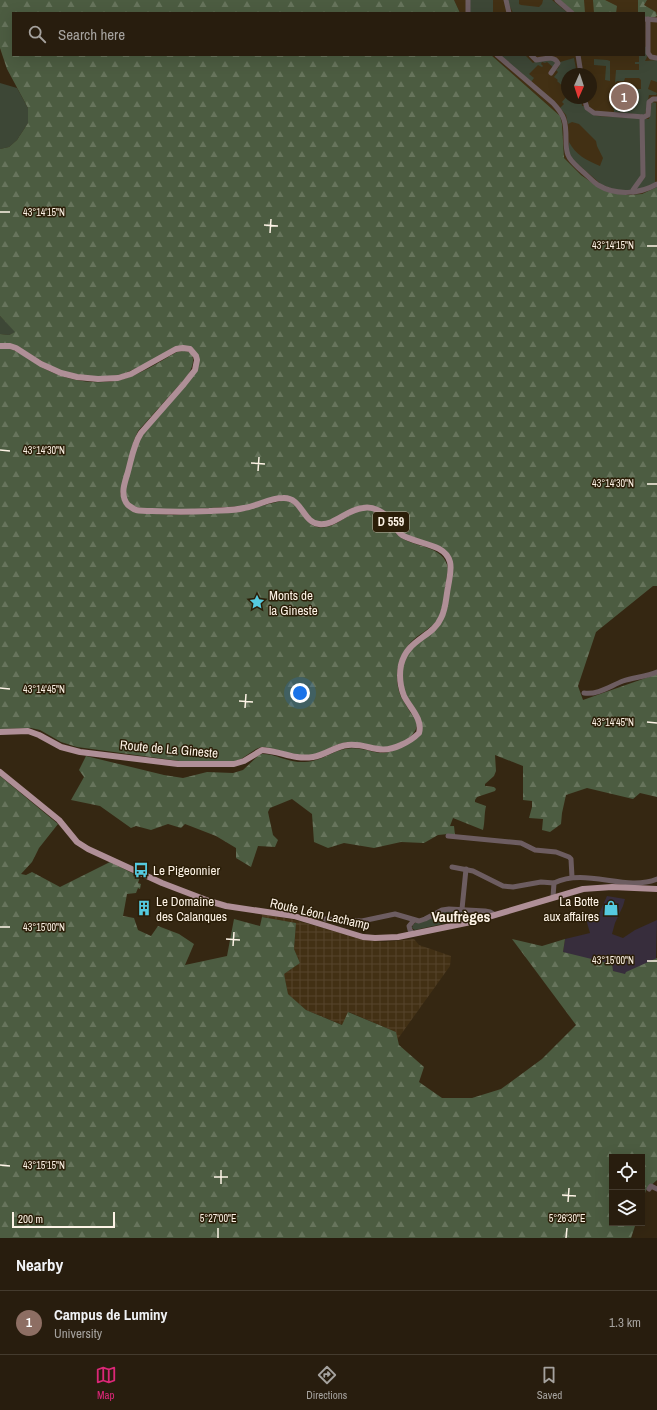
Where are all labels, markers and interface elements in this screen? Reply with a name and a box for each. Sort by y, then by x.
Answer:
search box [12,12,645,56]
icon: search [26,23,48,45]
text: Search here [58,24,125,45]
north arrow [561,68,597,104]
pin: 1 [611,82,637,112]
text: 43°14'15"N [23,206,65,219]
text: 43°14'15"N [592,239,634,252]
text: 43°14'30"N [23,444,65,457]
text: 43°14'30"N [592,477,634,490]
road number: D 559 [373,512,409,532]
place label: Monts de la Gineste [269,587,318,619]
place icon: Monts de la Gineste [248,593,266,611]
text: 43°14'45"N [23,683,65,696]
your location [290,683,310,703]
text: 43°14'45"N [592,716,634,729]
street label: Route de La Gineste [119,736,219,762]
bus stop icon: Le Pigeonnier [132,861,150,879]
place label: Le Pigeonnier [153,862,220,879]
place label: Le Domaine des Calanques [156,893,227,925]
place label: La Botte aux affaires [543,893,599,925]
street label: Route Léon Lachamp [268,894,372,934]
building icon: Le Domaine des Calanques [135,899,153,917]
shop icon: La Botte aux affaires [602,899,620,917]
district label: Vaufrèges [432,906,491,927]
text: 43°15'00"N [23,921,65,934]
text: 43°15'00"N [592,954,634,967]
map controls [609,1154,645,1226]
button: locate [609,1154,645,1190]
text: 43°15'15"N [23,1159,65,1172]
button: layers [609,1190,645,1226]
scale bar [12,1210,115,1229]
text: 200 m [18,1212,43,1226]
text: 5°27'00"E [200,1212,236,1225]
text: 5°26'30"E [549,1212,585,1225]
text: Nearby [16,1253,63,1276]
text: Campus de Luminy [54,1304,167,1325]
text: 1 [26,1314,32,1331]
text: 1.3 km [609,1314,641,1331]
text: University [54,1325,102,1342]
tab: Map [95,1364,117,1402]
tab: Directions [306,1364,347,1402]
tab: Saved [537,1364,562,1402]

